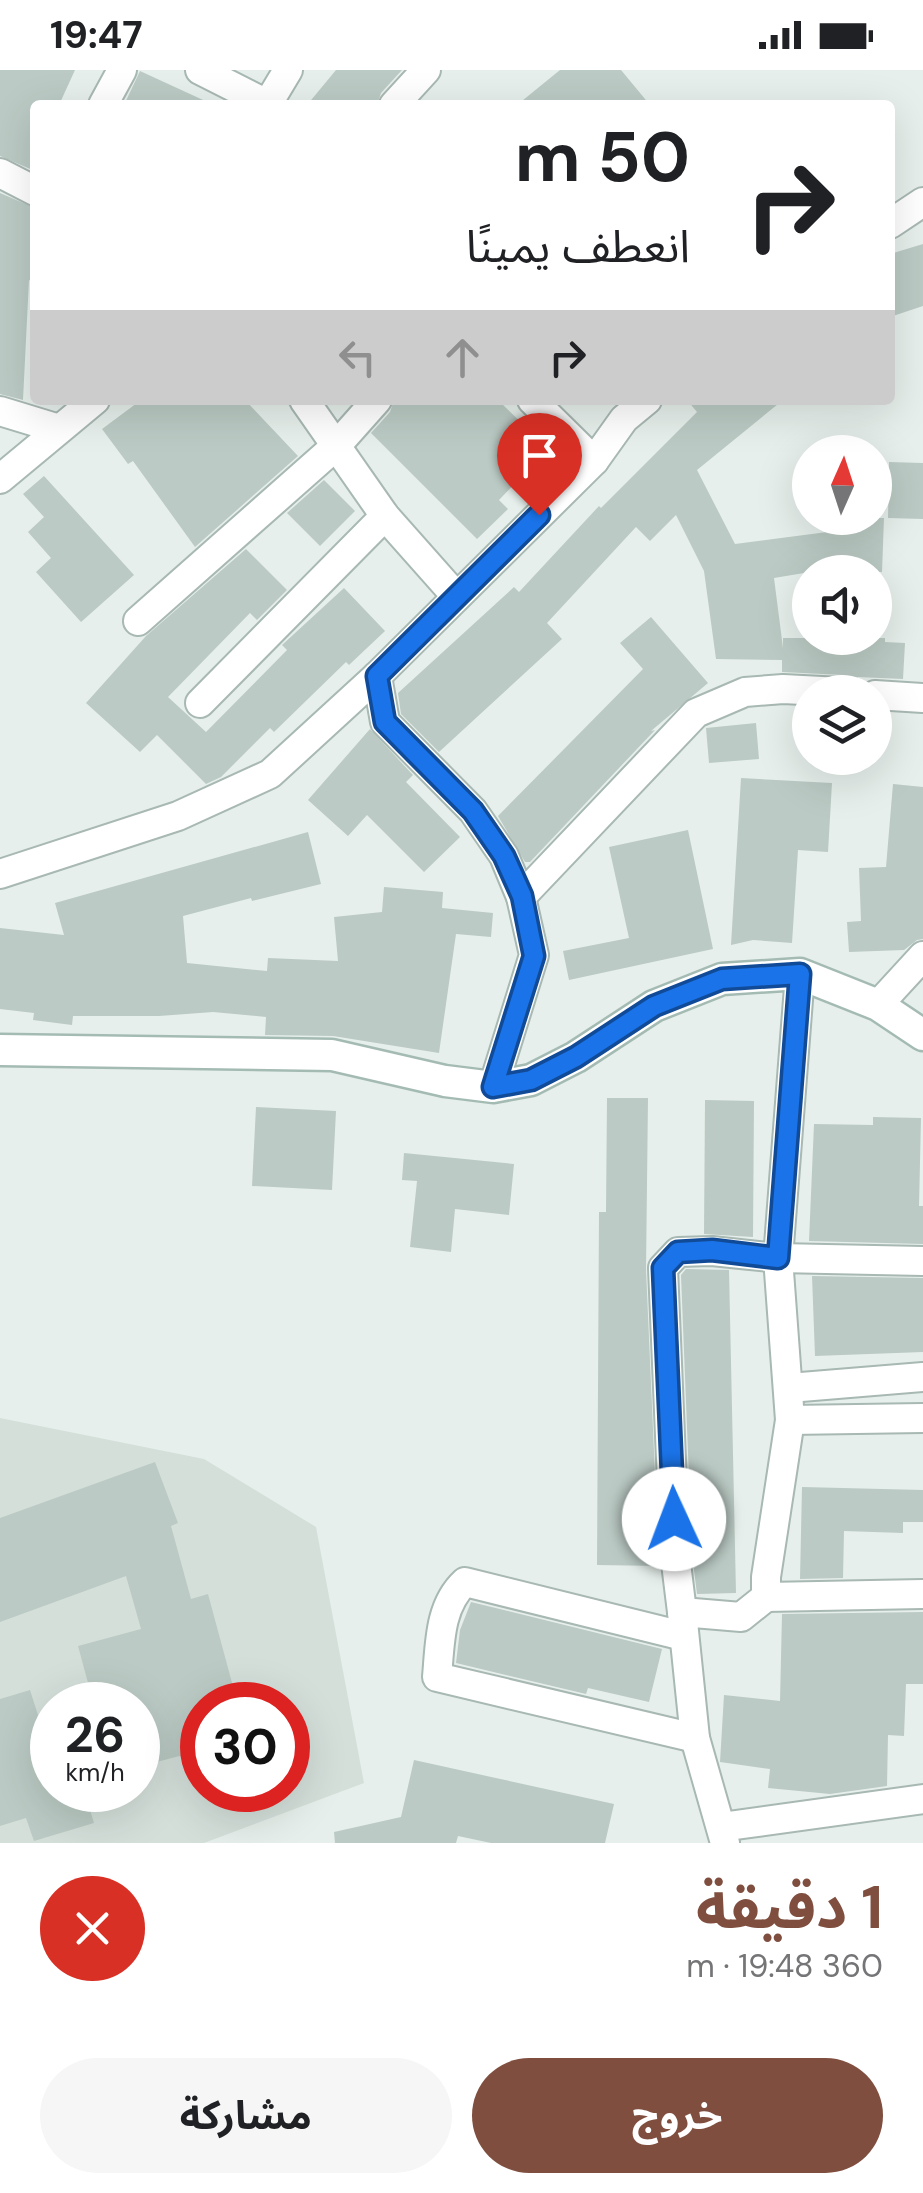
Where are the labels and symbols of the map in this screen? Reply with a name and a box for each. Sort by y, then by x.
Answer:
pin [497,413,582,516]
north arrow [792,435,892,535]
position arrow [622,1467,726,1571]
speed limit sign: 30 [180,1682,310,1812]

